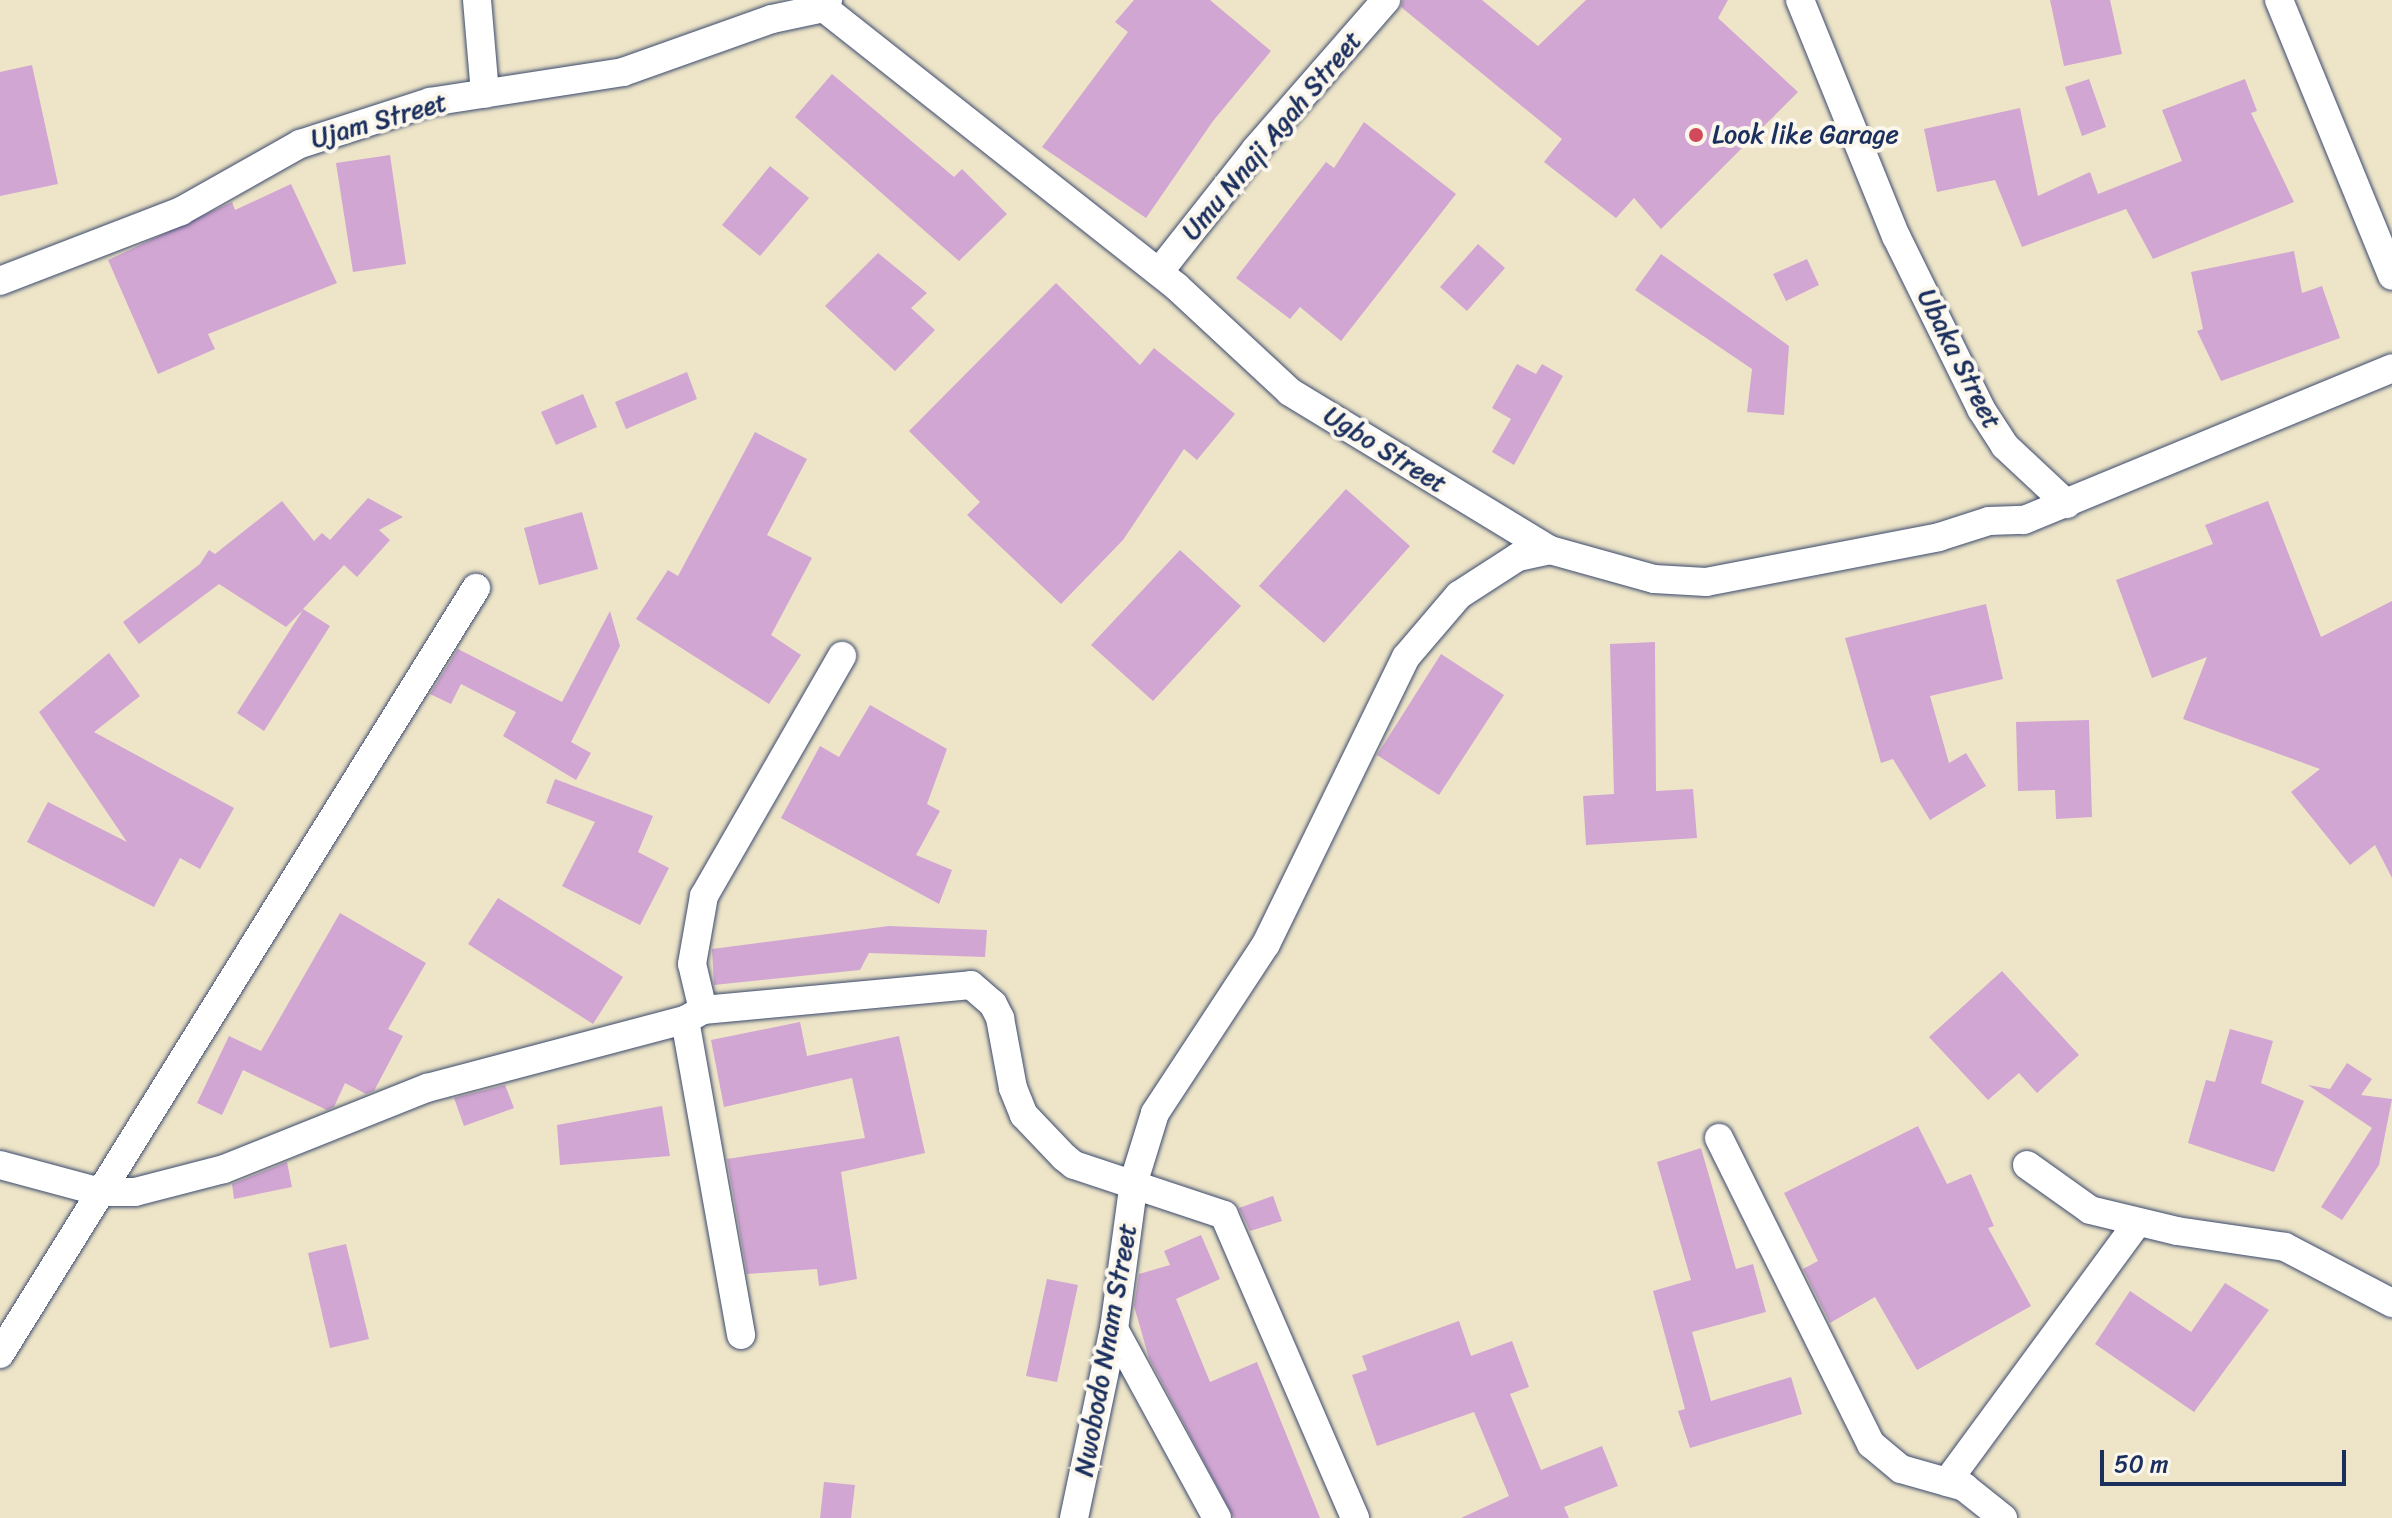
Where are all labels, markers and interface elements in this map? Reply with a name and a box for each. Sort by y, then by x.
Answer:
street label: Umu Nnaji Agah Street [1175,25,1369,247]
street label: Ujam Street [307,87,451,155]
place label: Look like Garage [1712,119,1898,151]
marker: Look like Garage [1687,126,1705,144]
street label: Ubaka Street [1910,283,2008,435]
street label: Ugbo Street [1317,400,1453,500]
street label: Nwobodo Nnam Street [1068,1221,1144,1479]
scale bar [2104,1434,2350,1484]
text: 50 m [2114,1443,2169,1485]

